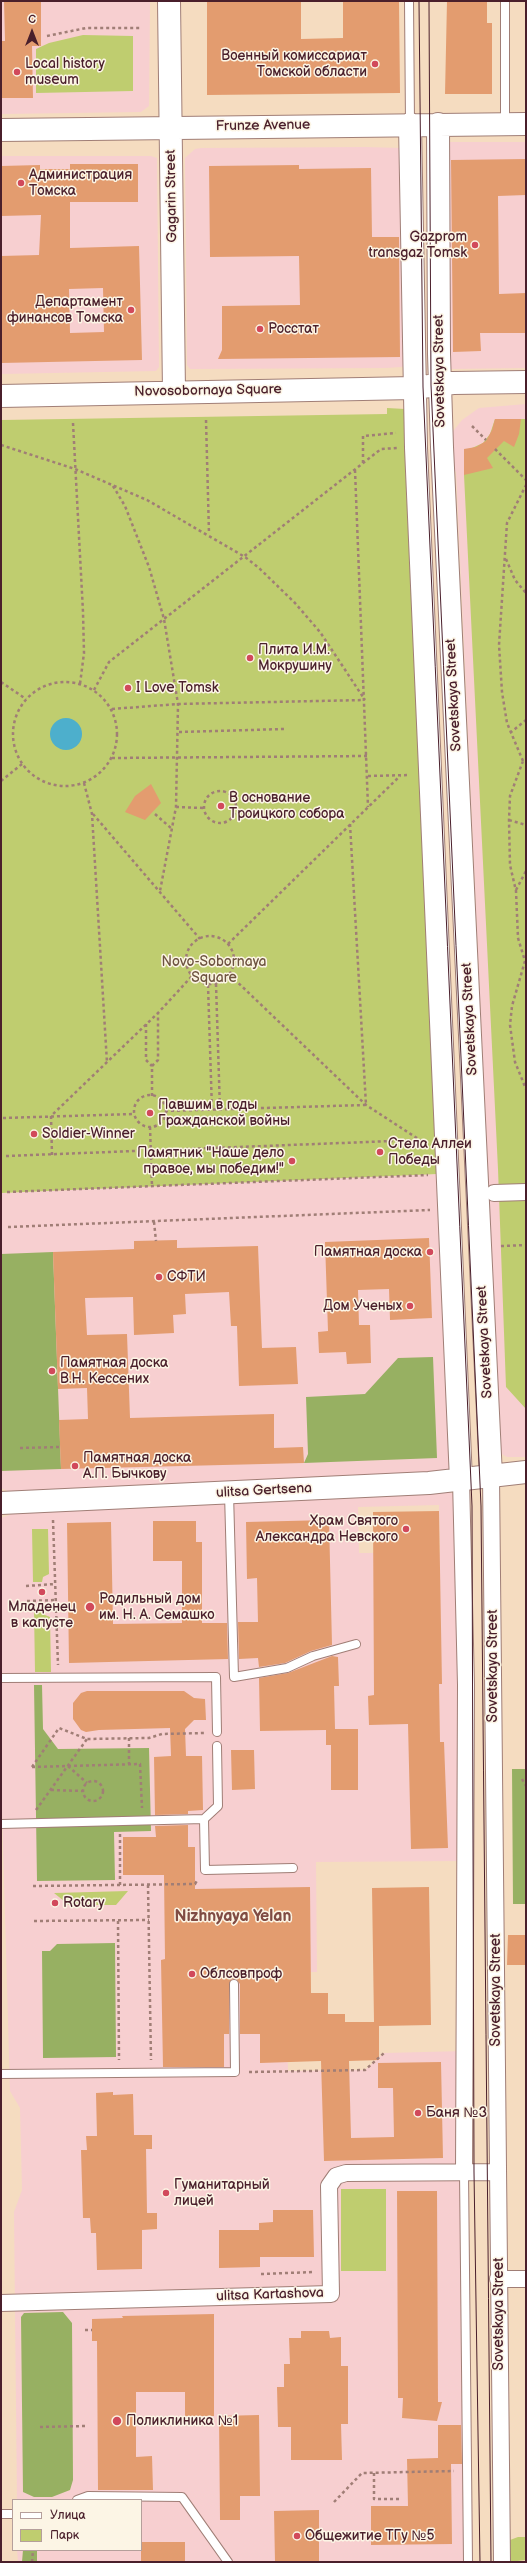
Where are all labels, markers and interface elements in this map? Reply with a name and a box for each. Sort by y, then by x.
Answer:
north arrow [12,12,52,52]
text: С [28,13,36,26]
place label: Военный комиссариат Томской области [221,48,367,80]
place label: Local history museum [25,56,105,88]
marker: Военный комиссариат Томской области [370,59,380,69]
marker: Local history museum [12,67,22,77]
street label: Frunze Avenue [216,117,310,135]
street label: Gagarin Street [163,149,181,243]
place label: Администрация Томска [29,167,132,200]
marker: Администрация Томска [16,178,26,188]
place label: Gazprom transgaz Tomsk [368,229,467,262]
marker: Gazprom transgaz Tomsk [470,240,480,250]
place label: Департамент финансов Томска [7,294,123,326]
marker: Департамент финансов Томска [126,305,136,315]
street label: Sovetskaya Street [431,314,449,428]
place label: Росстат [268,321,319,337]
marker: Росстат [255,324,265,334]
street label: Novosobornaya Square [134,381,282,401]
street label: Sovetskaya Street [443,638,465,752]
place label: Плита И.М. Мокрушину [258,642,332,674]
marker: Плита И.М. Мокрушину [245,653,255,663]
place label: I Love Tomsk [136,680,219,696]
marker: I Love Tomsk [123,683,133,693]
place label: В основание Троицкого собора [229,790,344,822]
marker: В основание Троицкого собора [216,801,226,811]
park label: Novo-Sobornaya Square [161,954,267,986]
street label: Sovetskaya Street [459,962,481,1076]
place label: Павшим в годы Гражданской войны [158,1097,290,1130]
marker: Павшим в годы Гражданской войны [145,1108,155,1118]
place label: Soldier-Winner [42,1126,135,1142]
marker: Soldier-Winner [29,1129,39,1139]
place label: Стела Аллеи Победы [388,1136,472,1168]
place label: Памятник "Наше дело правое, мы победим!" [137,1145,284,1178]
marker: Стела Аллеи Победы [375,1147,385,1157]
marker: Памятник "Наше дело правое, мы победим!" [287,1156,297,1166]
place label: Памятная доска [314,1244,422,1260]
marker: Памятная доска [425,1247,435,1257]
place label: СФТИ [167,1269,206,1285]
marker: СФТИ [154,1272,164,1282]
street label: Sovetskaya Street [474,1285,496,1399]
place label: Дом Ученых [323,1298,402,1314]
marker: Дом Ученых [405,1301,415,1311]
place label: Памятная доска В.Н. Кессених [60,1355,168,1388]
marker: Памятная доска В.Н. Кессених [47,1366,57,1376]
place label: Памятная доска А.П. Бычкову [83,1450,191,1482]
marker: Памятная доска А.П. Бычкову [70,1461,80,1471]
street label: ulitsa Gertsena [216,1480,312,1502]
place label: Храм Святого Александра Невского [256,1513,398,1546]
marker: Храм Святого Александра Невского [401,1524,411,1534]
marker: Младенец в капусте [37,1587,47,1597]
place label: Родильный дом им. Н. А. Семашко [99,1591,215,1624]
place label: Младенец в капусте [8,1599,76,1632]
marker: Родильный дом им. Н. А. Семашко [84,1601,96,1613]
street label: Sovetskaya Street [485,1610,501,1722]
place label: Rotary [63,1895,105,1911]
marker: Rotary [50,1898,60,1908]
district label: Nizhnyaya Yelan [175,1907,291,1927]
street label: Sovetskaya Street [488,1934,504,2046]
place label: Облсовпроф [200,1966,282,1982]
marker: Облсовпроф [187,1969,197,1979]
place label: Баня №3 [426,2105,487,2121]
marker: Баня №3 [413,2108,423,2118]
place label: Гуманитарный лицей [174,2177,270,2210]
marker: Гуманитарный лицей [161,2188,171,2198]
street label: Sovetskaya Street [491,2258,507,2370]
street label: ulitsa Kartashova [216,2285,324,2305]
place label: Поликлиника №1 [126,2413,238,2429]
marker: Поликлиника №1 [111,2415,123,2427]
legend [12,2499,142,2551]
text: Улица [50,2508,86,2523]
text: Парк [50,2528,79,2543]
place label: Общежитие ТГу №5 [305,2528,435,2544]
marker: Общежитие ТГу №5 [292,2531,302,2541]

